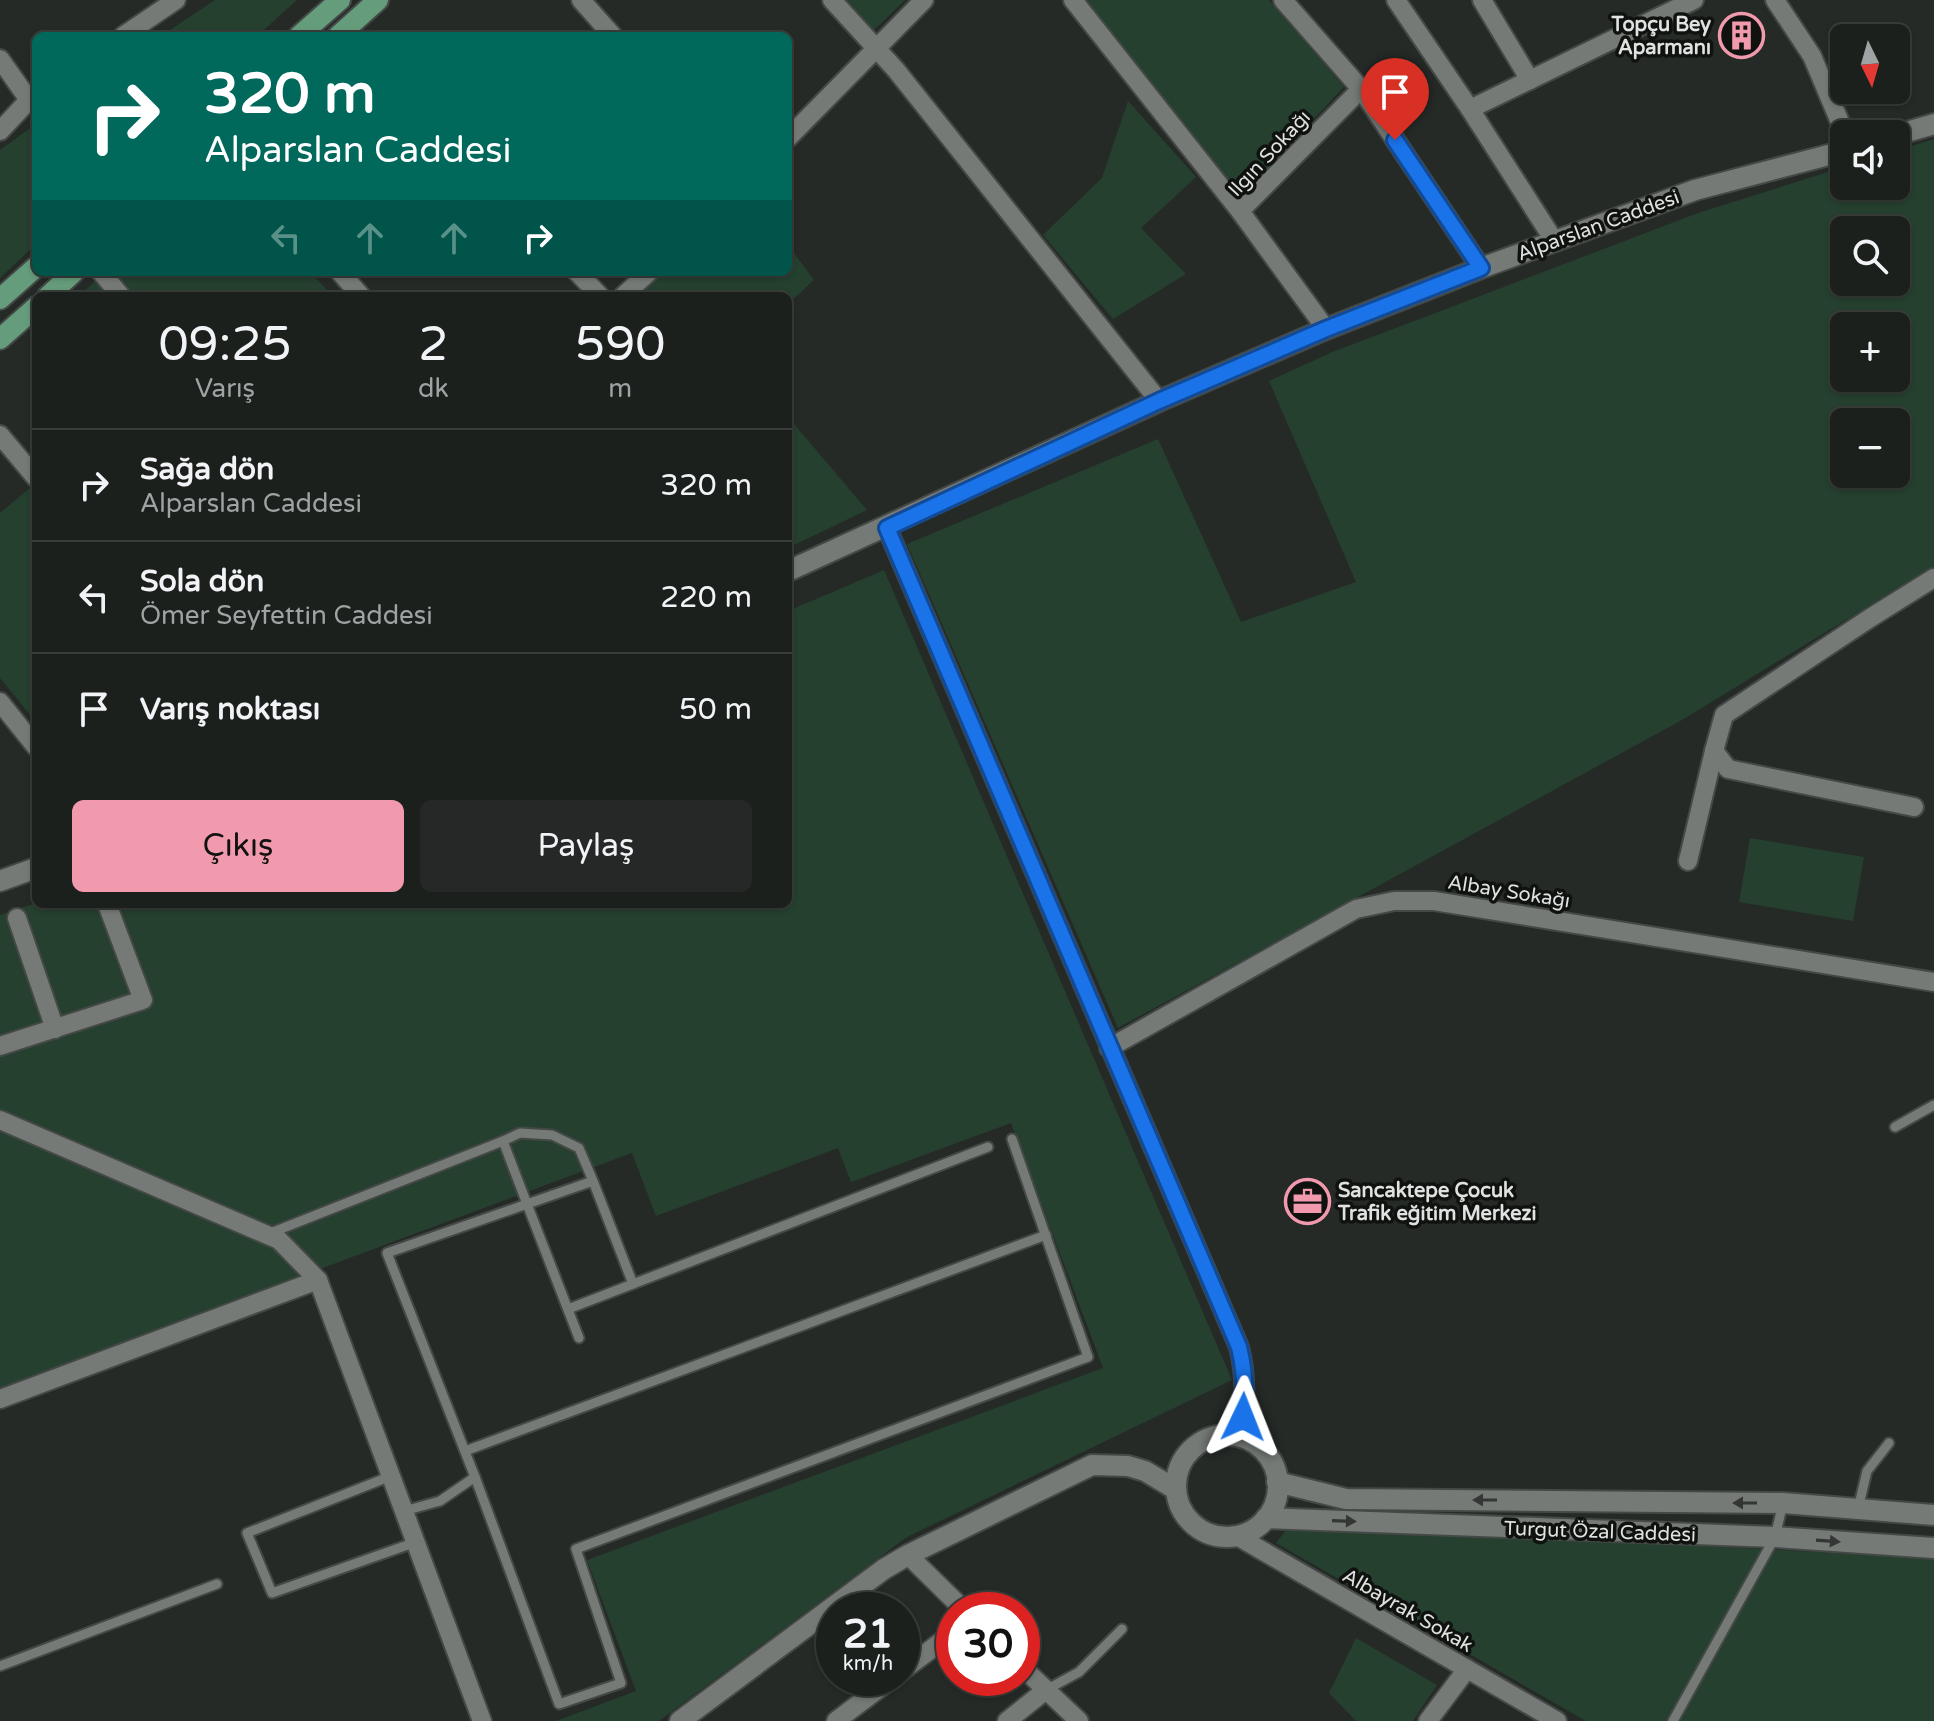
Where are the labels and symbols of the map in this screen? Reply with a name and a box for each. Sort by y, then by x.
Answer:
building icon: Topçu Bey Aparmanı [1718,12,1766,60]
place label: Topçu Bey Aparmanı [1611,13,1711,60]
north arrow [1830,24,1910,104]
pin [1361,58,1429,140]
street label: Ilgın Sokağı [1224,105,1316,202]
street label: Alparslan Caddesi [1514,185,1683,266]
street label: Albay Sokağı [1446,870,1572,913]
office icon: Sancaktepe Çocuk Trafik eğitim Merkezi [1283,1178,1331,1226]
place label: Sancaktepe Çocuk Trafik eğitim Merkezi [1337,1179,1537,1226]
position arrow [1201,1375,1285,1459]
one-way arrow [1472,1494,1497,1507]
one-way arrow [1732,1496,1757,1509]
one-way arrow [1332,1515,1357,1528]
street label: Turgut Özal Caddesi [1504,1516,1696,1547]
one-way arrow [1816,1535,1841,1548]
street label: Albayrak Sokak [1338,1564,1477,1658]
speed limit sign: 30 [936,1592,1040,1696]

